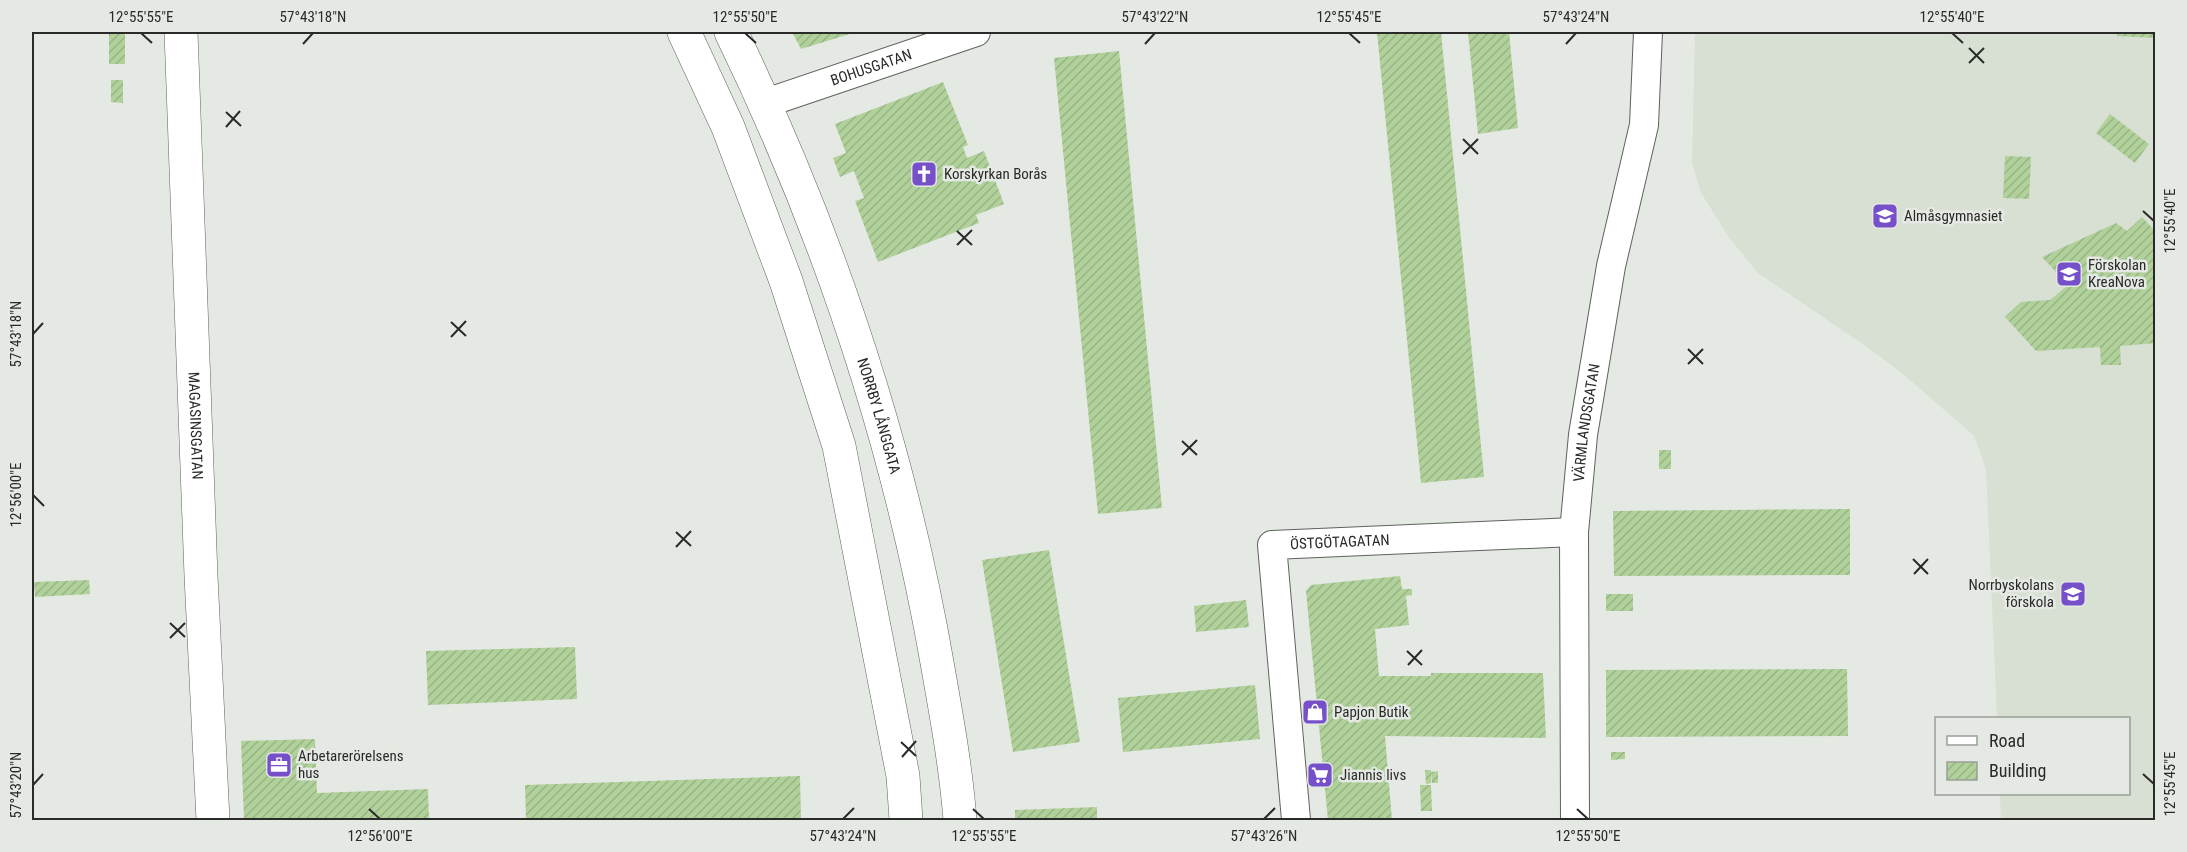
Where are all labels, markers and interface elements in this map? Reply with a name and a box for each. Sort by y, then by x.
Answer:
text: 12°55'55"E [109,8,173,26]
text: 57°43'18"N [280,8,346,26]
text: 12°55'50"E [713,8,777,26]
text: 57°43'22"N [1122,8,1188,26]
text: 12°55'45"E [1317,8,1381,26]
text: 57°43'24"N [1543,8,1609,26]
text: 12°55'40"E [1920,8,1984,26]
street label: BOHUSGATAN [828,45,914,90]
church icon: Korskyrkan Borås [909,159,939,189]
place label: Korskyrkan Borås [944,165,1047,183]
text: 12°55'40"E [2161,189,2179,253]
school or university icon: Almåsgymnasiet [1870,201,1900,231]
place label: Almåsgymnasiet [1904,207,2003,225]
place label: Förskolan KreaNova [2088,256,2146,291]
school or university icon: Förskolan KreaNova [2054,259,2084,289]
text: 57°43'18"N [7,301,25,367]
street label: NORRBY LÅNGGATA [853,356,904,476]
street label: VÄRMLANDSGATAN [1570,362,1604,483]
street label: MAGASINSGATAN [184,371,206,480]
text: 12°56'00"E [7,463,25,527]
street label: ÖSTGÖTAGATAN [1290,531,1390,553]
place label: Norrbyskolans förskola [1969,576,2054,611]
school or university icon: Norrbyskolans förskola [2058,579,2088,609]
shop icon: Papjon Butik [1300,697,1330,727]
place label: Papjon Butik [1334,703,1409,721]
legend [1935,717,2130,795]
text: Road [1989,730,2025,751]
place label: Arbetarerörelsens hus [298,747,404,782]
office icon: Arbetarerörelsens hus [264,750,294,780]
text: 57°43'20"N [7,752,25,818]
text: 12°55'45"E [2161,752,2179,816]
supermarket icon: Jiannis livs [1305,760,1335,790]
text: Building [1989,760,2046,781]
place label: Jiannis livs [1340,766,1406,784]
text: 12°56'00"E [348,827,412,845]
text: 57°43'24"N [810,827,876,845]
text: 12°55'55"E [952,827,1016,845]
text: 57°43'26"N [1231,827,1297,845]
text: 12°55'50"E [1556,827,1620,845]

